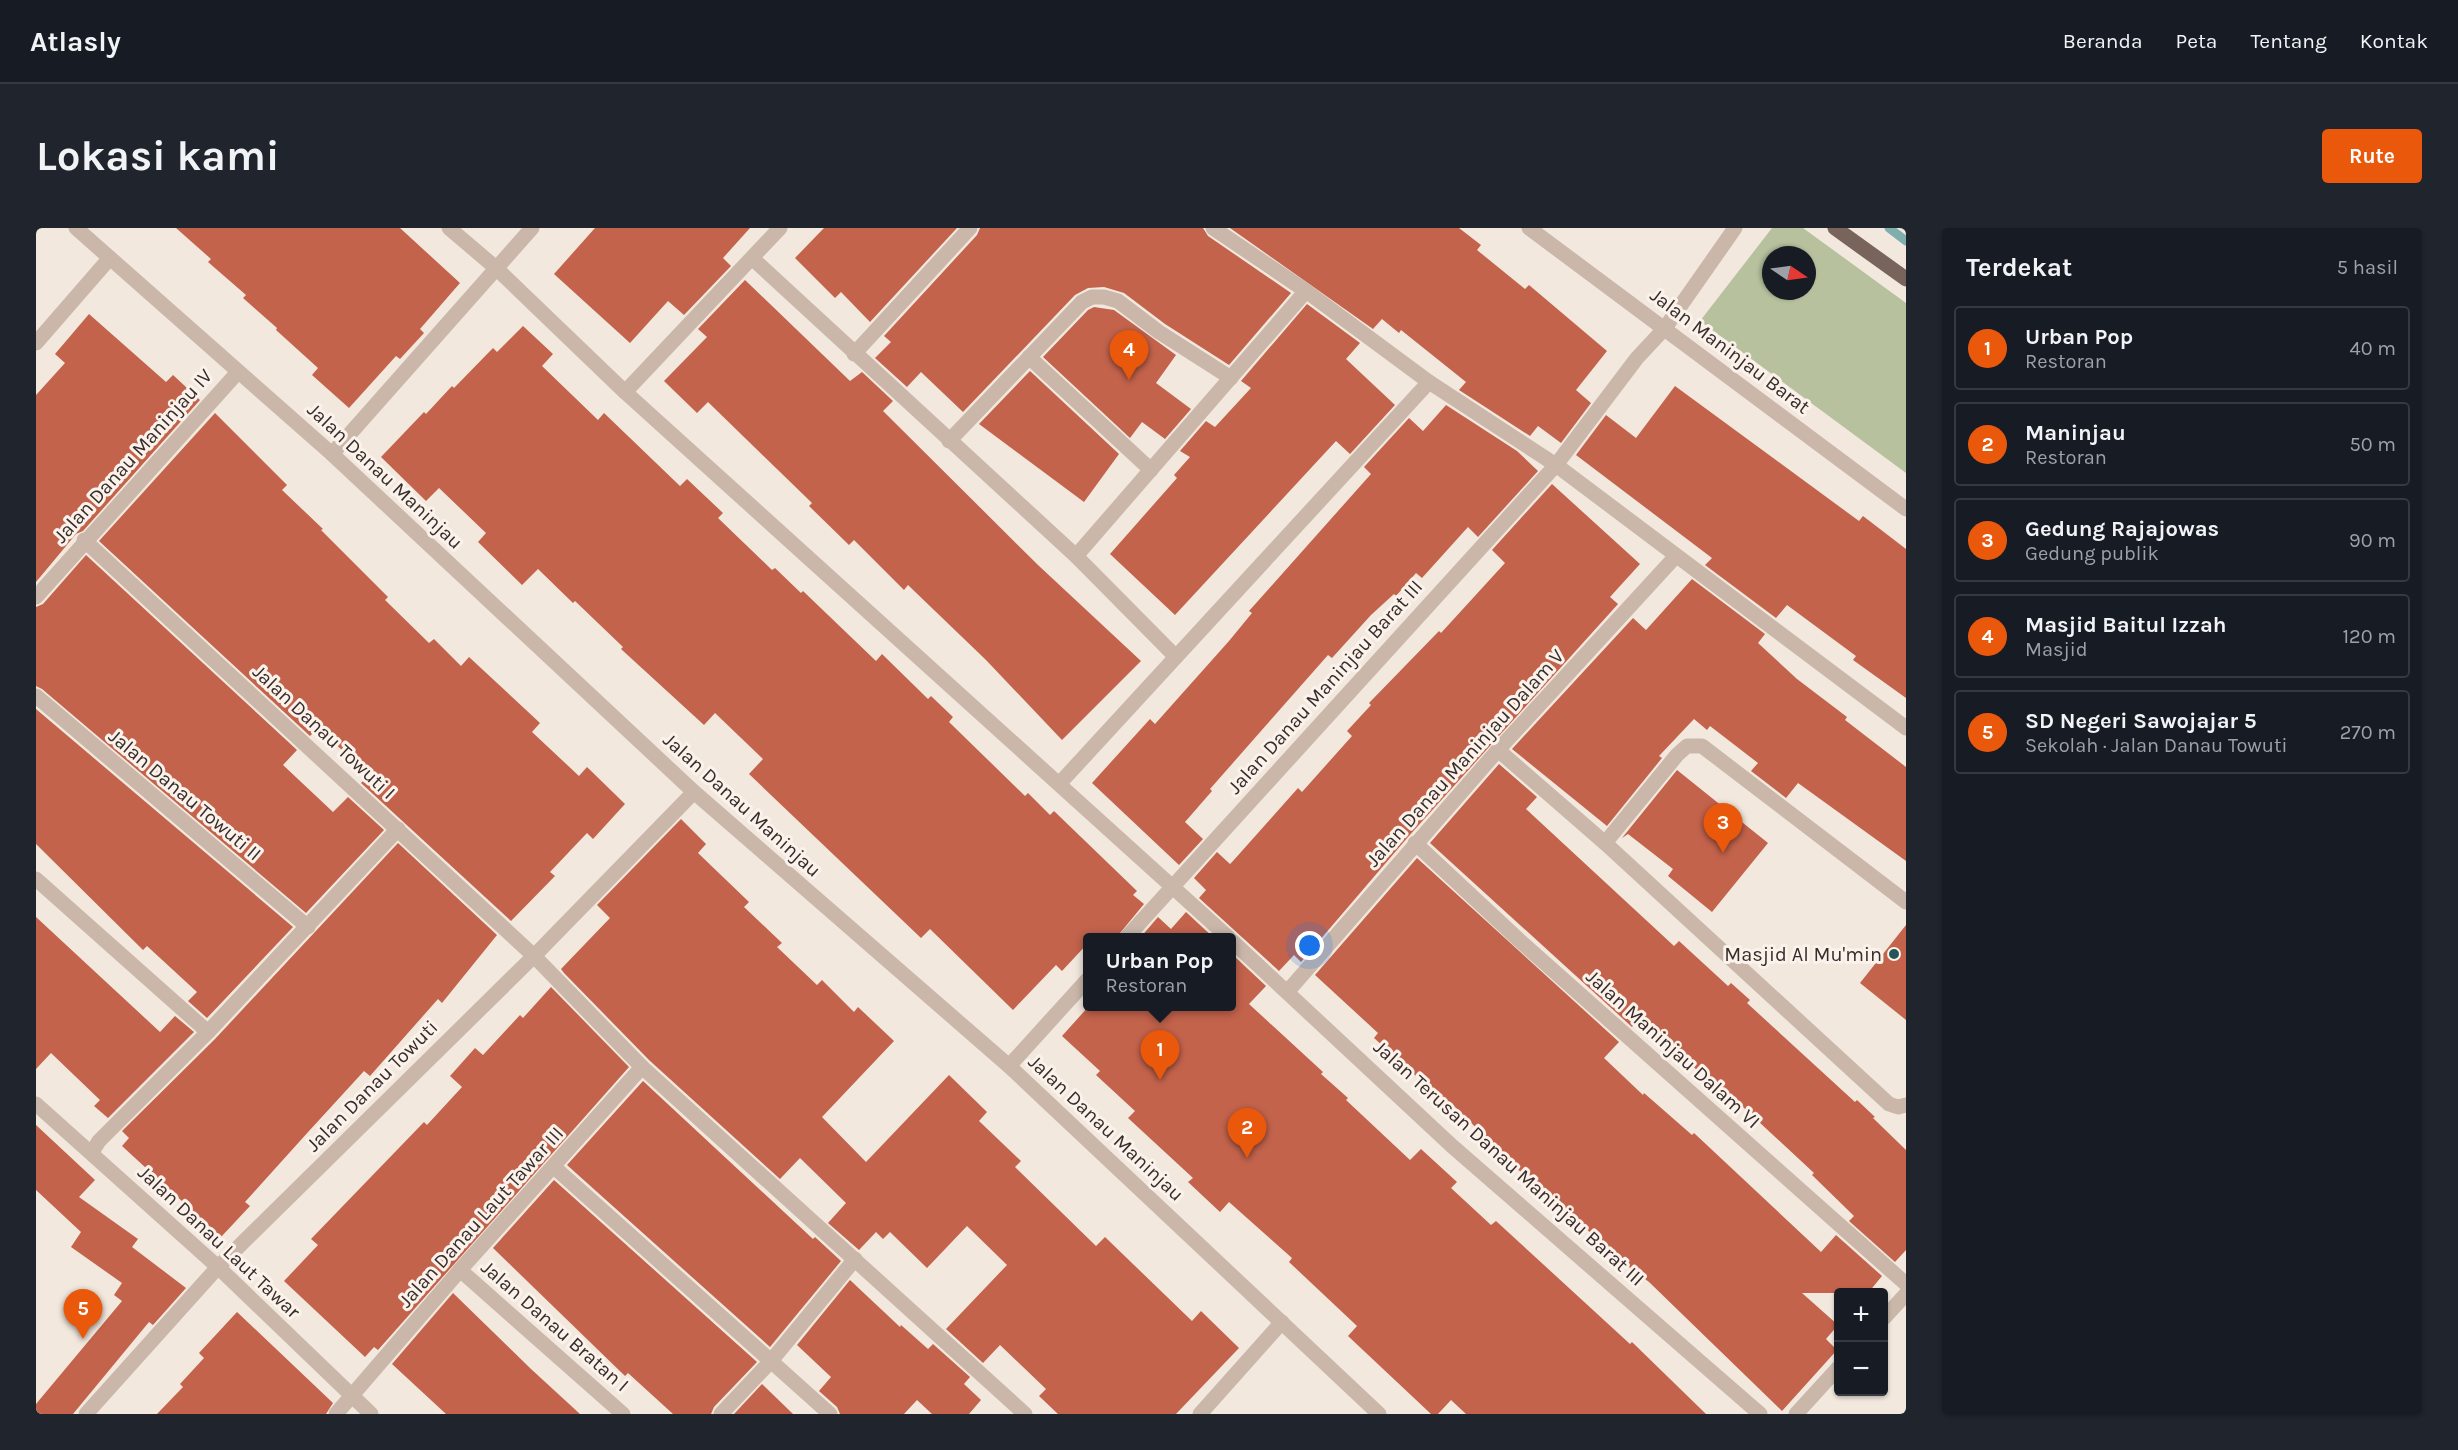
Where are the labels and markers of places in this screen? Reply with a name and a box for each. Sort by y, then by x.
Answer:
pin: 4 [1110,330,1148,380]
pin: 3 [1704,804,1742,853]
place label: Masjid Al Mu'min [1724,943,1882,966]
marker: Masjid Al Mu'min [1887,947,1901,961]
pin: 1 [1140,1030,1180,1080]
pin: 2 [1228,1108,1266,1158]
pin: 5 [64,1290,102,1339]

